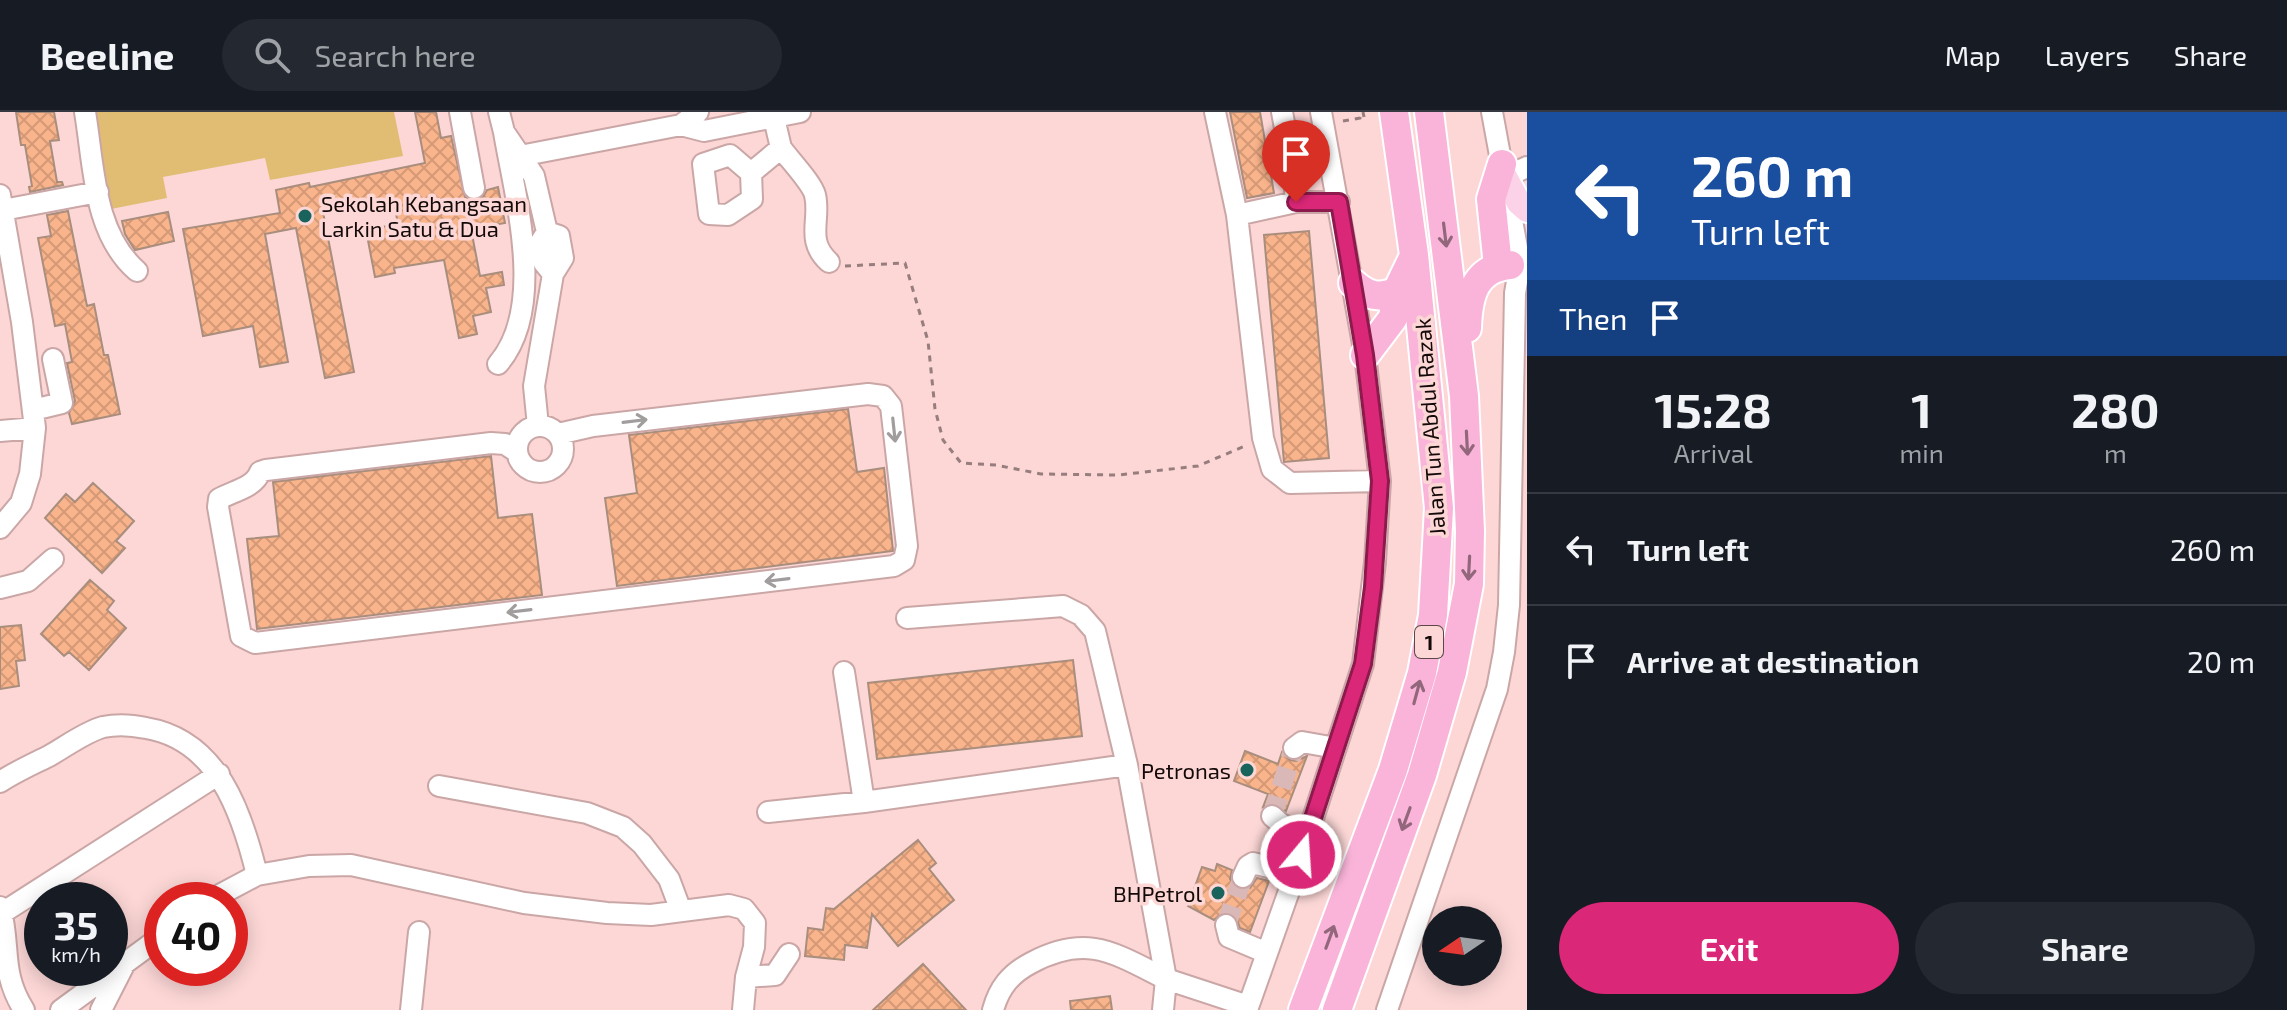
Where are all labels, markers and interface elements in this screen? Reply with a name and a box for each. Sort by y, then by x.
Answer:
search box [222,19,782,91]
text: Beeline [40,32,174,78]
icon: search [250,33,294,77]
text: Search here [314,37,476,73]
text: Map [1945,38,2001,72]
text: Layers [2045,38,2130,72]
text: Share [2174,38,2247,72]
pin [1262,120,1330,202]
icon: arrive [1274,132,1318,176]
text: 260 m [1691,141,1853,208]
icon: left [1559,144,1663,248]
place label: Sekolah Kebangsaan Larkin Satu & Dua [321,190,527,241]
marker: Sekolah Kebangsaan Larkin Satu & Dua [296,207,314,225]
text: Turn left [1691,209,1830,252]
one-way arrow [1437,221,1452,248]
icon: arrive [1643,296,1687,340]
text: Then [1559,300,1627,336]
street label: Jalan Tun Abdul Razak [1408,317,1450,537]
text: 15:28 [1655,380,1772,438]
text: 1 [1911,380,1932,438]
text: 280 [2071,380,2159,438]
one-way arrow [621,414,648,429]
one-way arrow [887,417,902,443]
one-way arrow [1459,429,1474,456]
text: Arrival [1674,437,1753,468]
text: min [1899,437,1944,468]
text: m [2104,437,2127,468]
icon: left [1559,527,1603,571]
text: Turn left [1627,531,1749,567]
text: 260 m [2170,531,2255,567]
one-way arrow [1462,554,1477,581]
one-way arrow [764,573,791,588]
one-way arrow [506,604,533,619]
road number: 1 [1415,626,1443,658]
icon: arrive [1559,639,1603,683]
text: Arrive at destination [1627,643,1919,679]
text: 20 m [2187,643,2255,679]
one-way arrow [1410,679,1425,705]
place label: Petronas [1141,757,1231,783]
marker: Petronas [1238,761,1256,779]
one-way arrow [1398,806,1412,831]
position arrow [1259,813,1343,897]
place label: BHPetrol [1113,880,1202,906]
speed limit sign: 40 [144,882,248,986]
marker: BHPetrol [1209,884,1227,902]
text: 35 [54,900,98,948]
button: Exit [1559,902,1899,994]
button: Share [1915,902,2255,994]
north arrow [1422,906,1502,986]
map controls [1422,906,1502,986]
one-way arrow [1324,925,1338,950]
text: km/h [51,942,101,966]

